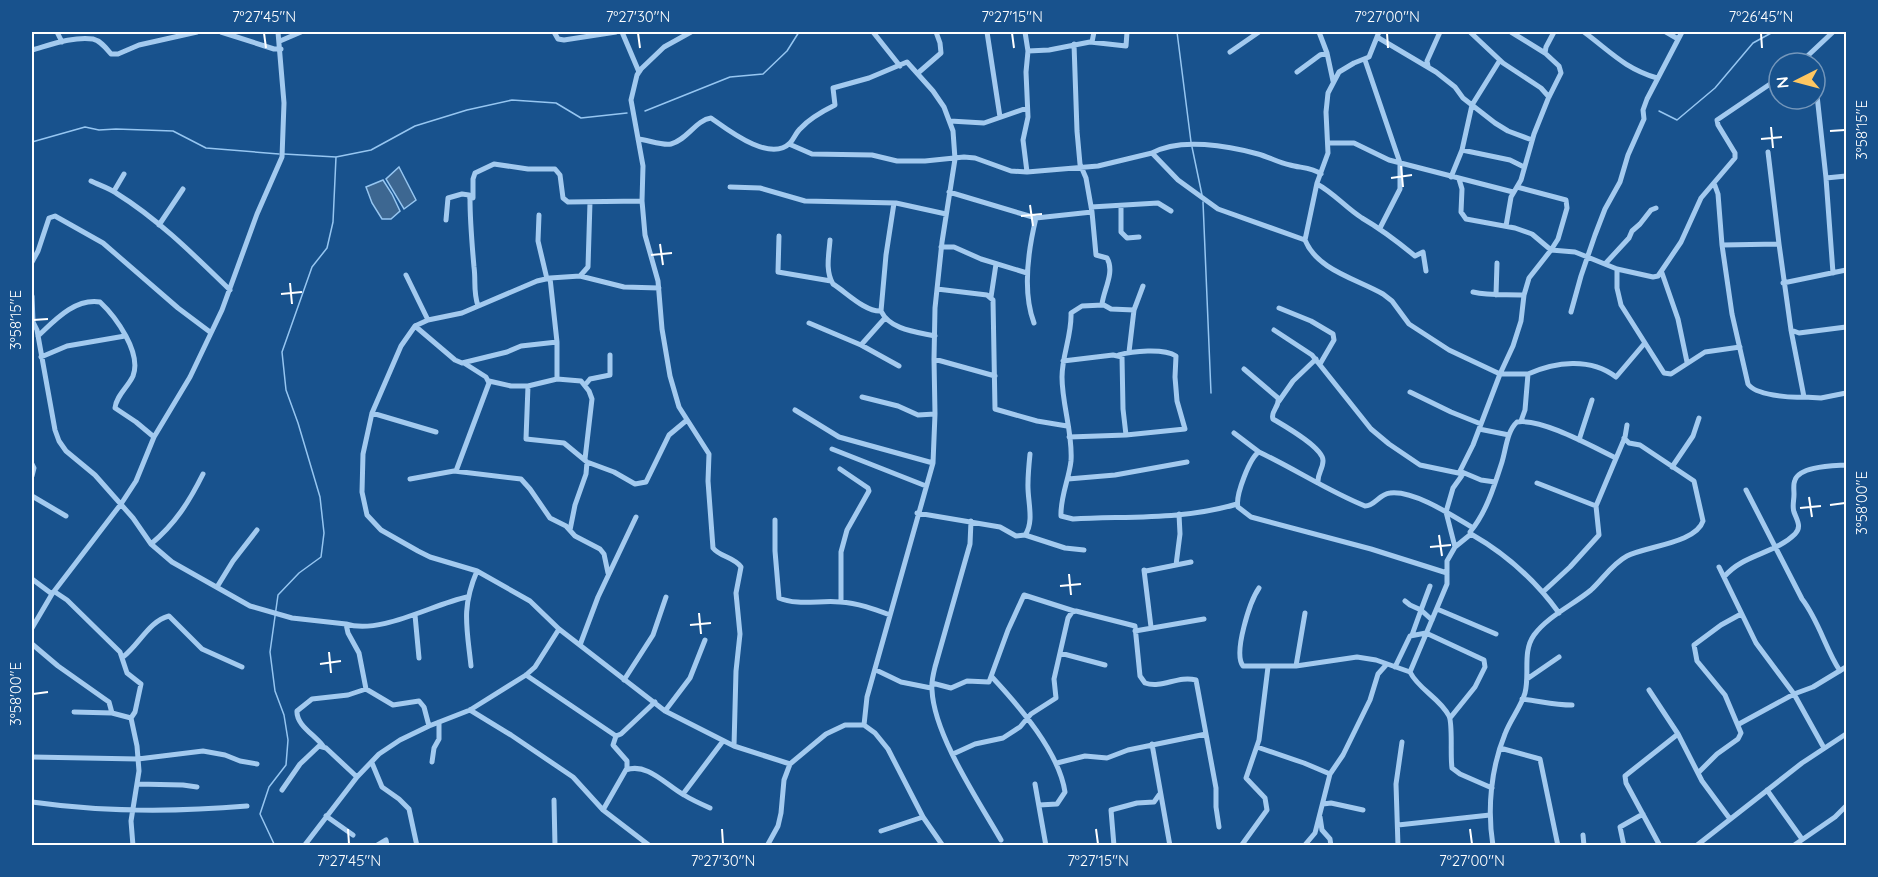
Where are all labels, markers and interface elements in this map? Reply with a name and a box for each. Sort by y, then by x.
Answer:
text: 7°27'45"N [232,7,296,26]
text: 7°27'30"N [606,7,670,26]
text: 7°27'15"N [981,7,1043,26]
text: 7°27'00"N [1354,7,1420,26]
text: 7°26'45"N [1729,7,1793,26]
north arrow [1767,51,1827,111]
text: N [1772,76,1793,89]
text: 3°58'15"E [1852,100,1871,160]
text: 3°58'15"E [6,290,25,350]
text: 3°58'00"E [1852,471,1871,535]
text: 3°58'00"E [6,662,25,726]
text: 7°27'45"N [317,851,381,870]
text: 7°27'30"N [691,851,755,870]
text: 7°27'15"N [1067,851,1129,870]
text: 7°27'00"N [1439,851,1505,870]

